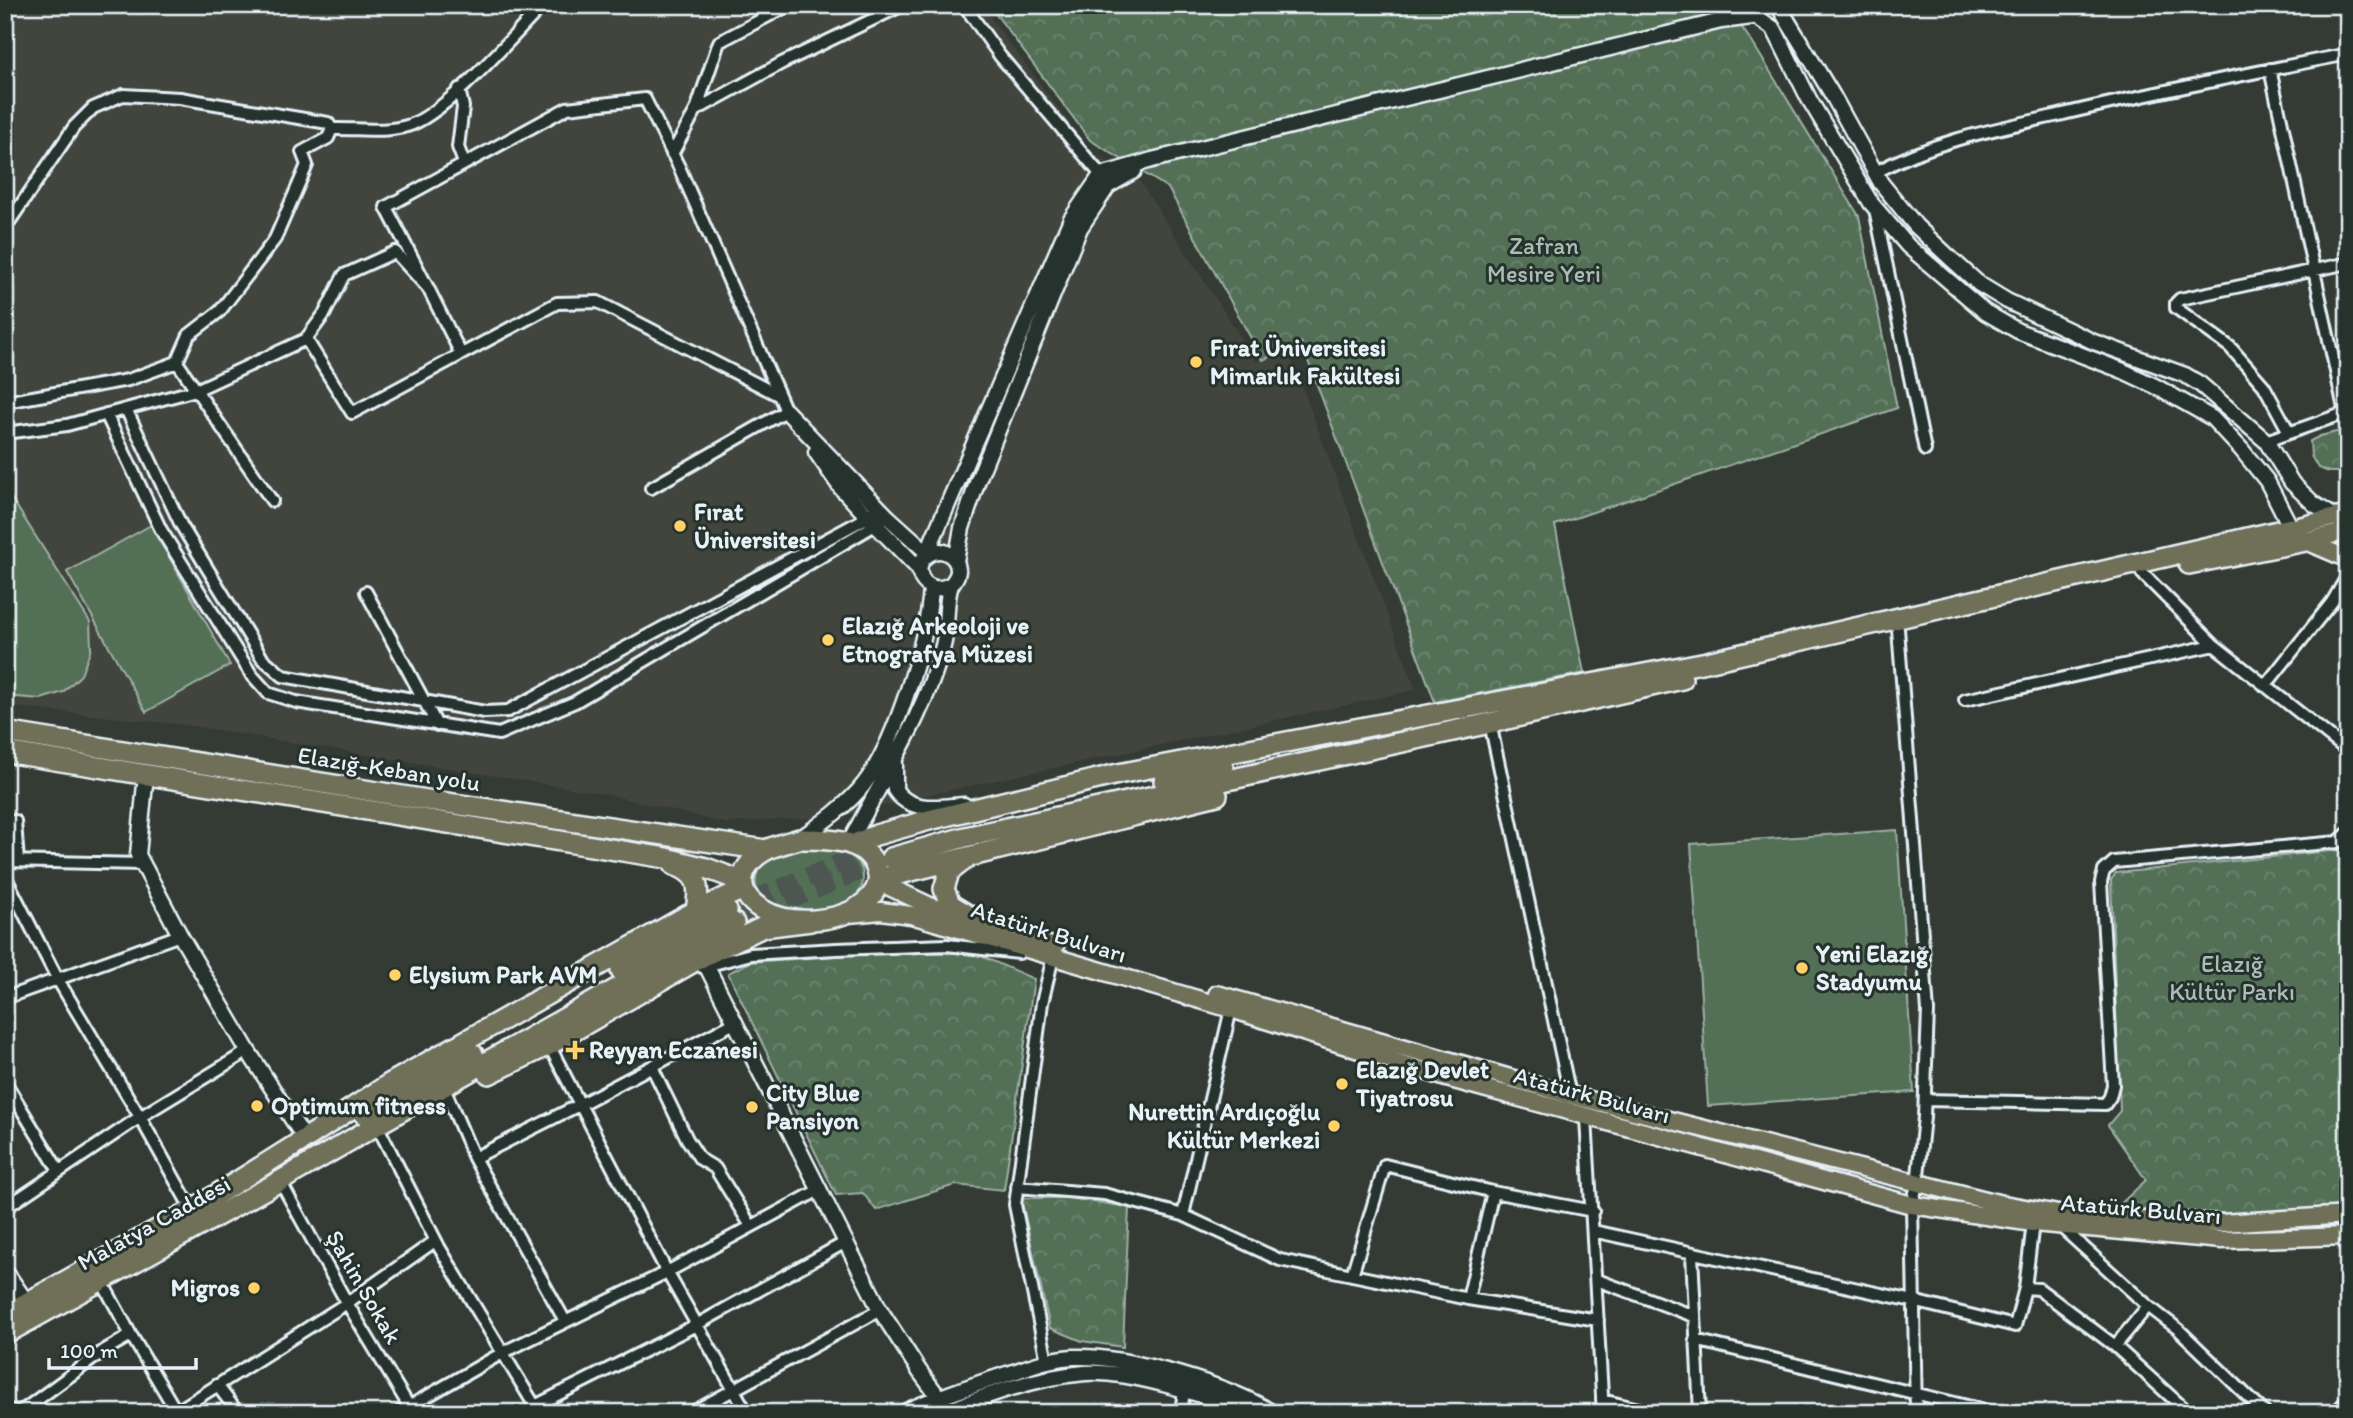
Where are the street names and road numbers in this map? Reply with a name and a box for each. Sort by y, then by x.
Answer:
street label: Elazığ-Keban yolu [296,740,482,797]
street label: Atatürk Bulvarı [968,894,1130,969]
street label: Atatürk Bulvarı [1511,1060,1673,1129]
street label: Malatya Caddesi [72,1169,235,1277]
street label: Atatürk Bulvarı [2060,1187,2222,1230]
street label: Şahin Sokak [320,1225,409,1349]

